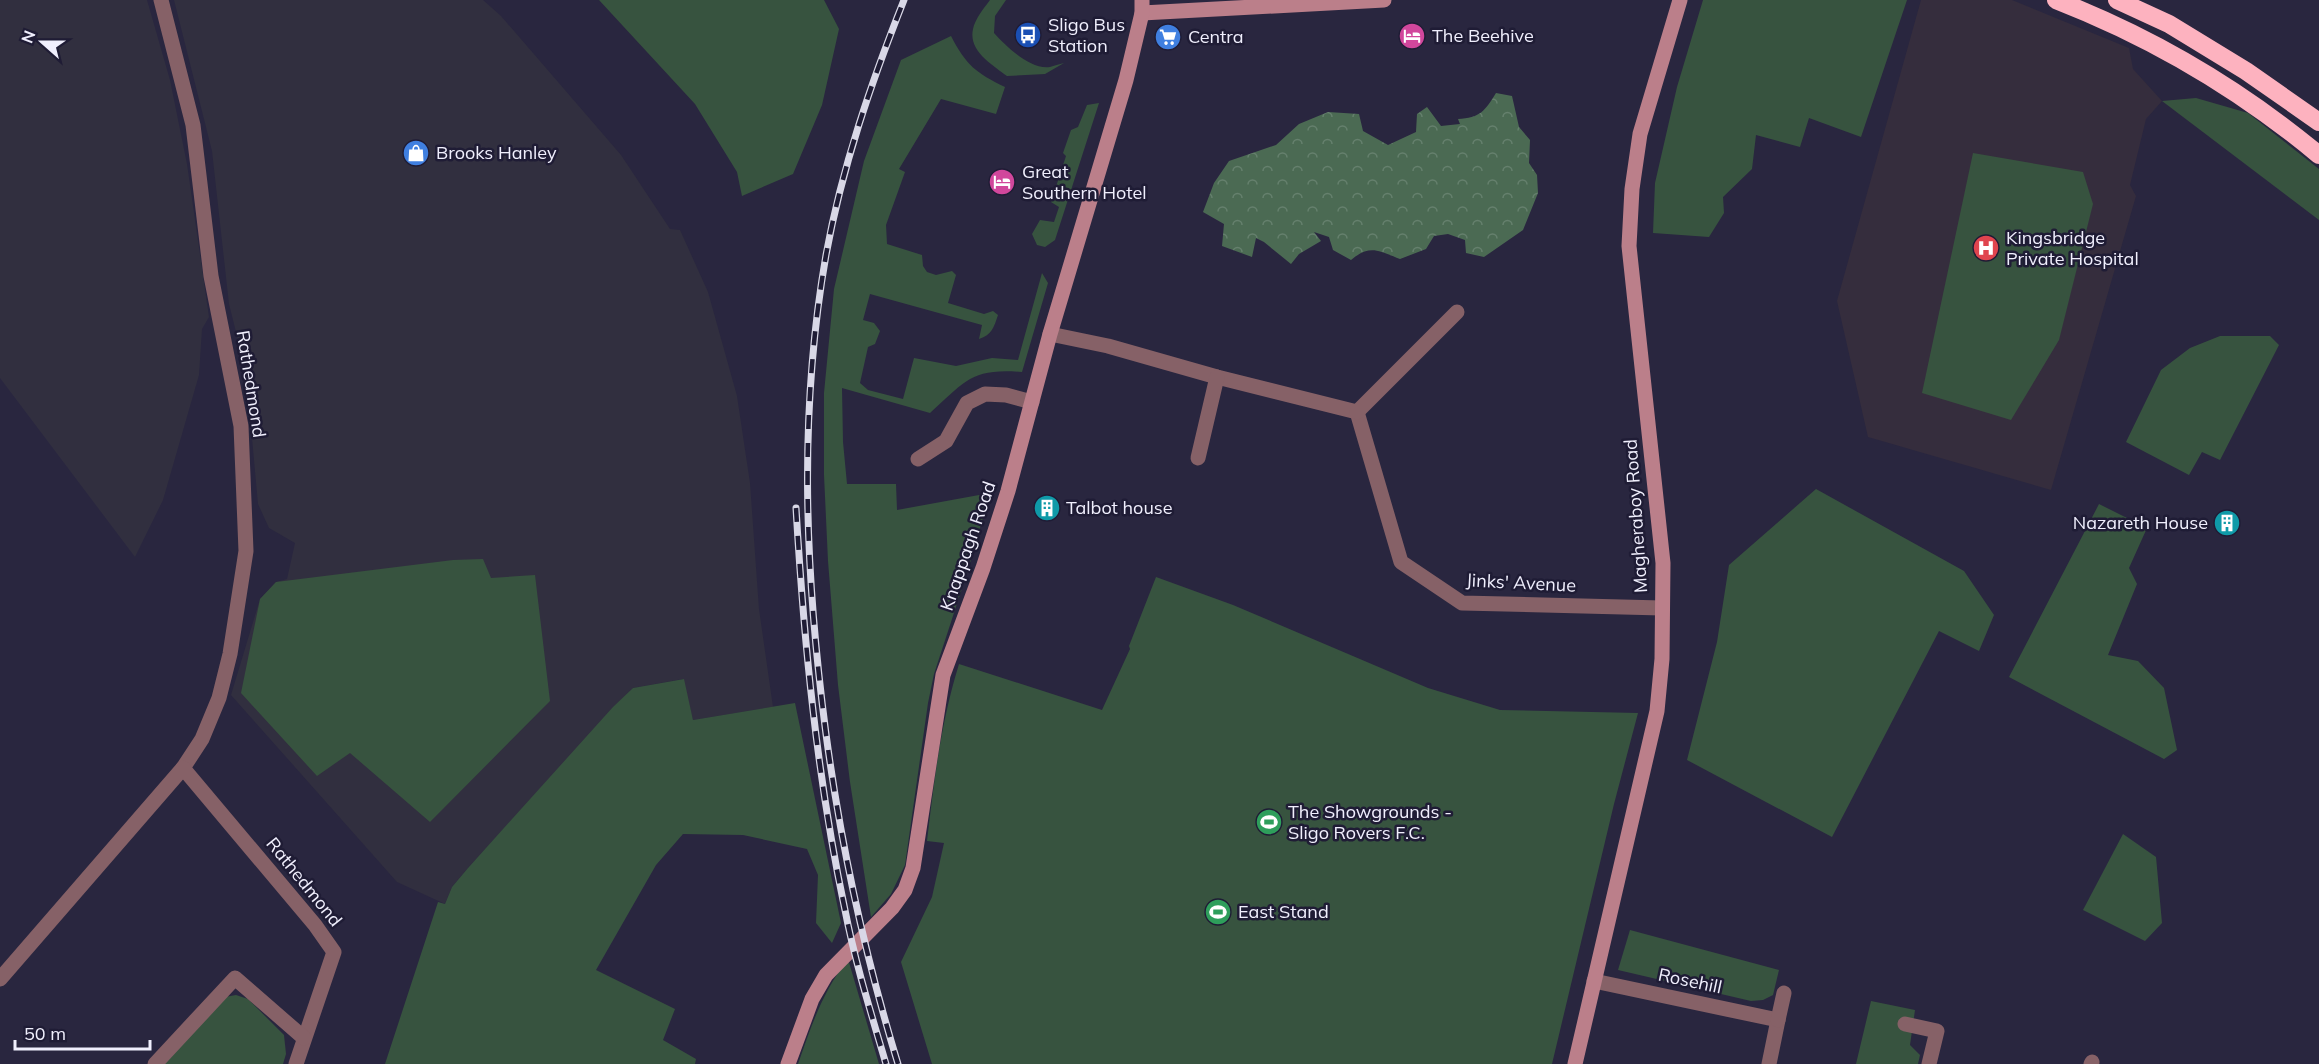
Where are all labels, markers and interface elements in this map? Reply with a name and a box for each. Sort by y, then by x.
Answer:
north arrow [12,12,72,72]
place label: Sligo Bus Station [1048,13,1125,57]
bus stop icon: Sligo Bus Station [1013,20,1043,50]
hotel icon: The Beehive [1397,21,1427,51]
supermarket icon: Centra [1153,22,1183,52]
place label: The Beehive [1432,24,1534,47]
place label: Centra [1188,25,1244,48]
text: N [16,27,39,46]
shop icon: Brooks Hanley [401,138,431,168]
place label: Brooks Hanley [436,141,557,164]
place label: Great Southern Hotel [1022,160,1147,204]
hotel icon: Great Southern Hotel [987,167,1017,197]
place label: Kingsbridge Private Hospital [2006,226,2139,270]
hospital icon: Kingsbridge Private Hospital [1971,233,2001,263]
street label: Rathedmond [232,329,271,439]
street label: Magheraboy Road [1619,438,1652,594]
street label: Knappagh Road [935,478,1000,614]
building icon: Talbot house [1032,493,1062,523]
place label: Talbot house [1066,496,1173,519]
building icon: Nazareth House [2212,508,2242,538]
place label: Nazareth House [2073,511,2208,534]
street label: Jinks' Avenue [1465,568,1577,597]
place label: The Showgrounds - Sligo Rovers F.C. [1288,800,1452,844]
sports icon: The Showgrounds - Sligo Rovers F.C. [1254,807,1284,837]
street label: Rathedmond [261,832,347,931]
sports icon: East Stand [1203,897,1233,927]
place label: East Stand [1238,900,1329,923]
street label: Rosehill [1656,963,1724,998]
scale bar [15,1013,150,1051]
text: 50 m [24,1022,66,1045]

